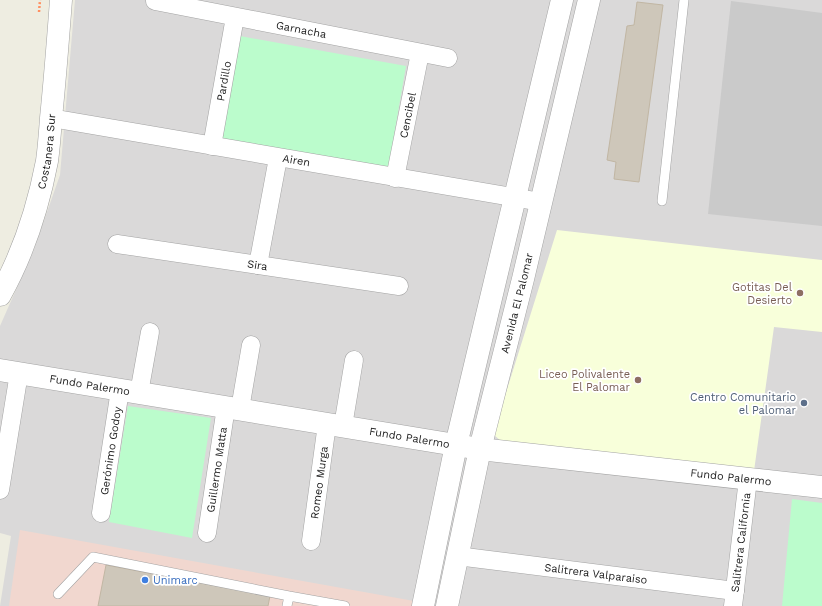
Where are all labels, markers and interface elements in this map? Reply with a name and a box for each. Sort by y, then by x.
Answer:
street label: Garnacha [275,18,328,41]
street label: Pardillo [214,60,234,102]
street label: Cencibel [397,91,419,139]
street label: Costanera Sur [35,112,58,191]
street label: Airen [282,151,311,169]
street label: Avenida El Palomar [498,251,536,355]
street label: Sira [246,257,269,273]
place label: Gotitas Del Desierto [732,281,793,307]
marker: Gotitas Del Desierto [795,288,805,298]
place label: Liceo Polivalente El Palomar [539,368,631,394]
street label: Fundo Palermo [49,372,131,398]
marker: Liceo Polivalente El Palomar [633,375,643,385]
place label: Centro Comunitario el Palomar [690,391,797,417]
marker: Centro Comunitario el Palomar [799,398,809,408]
street label: Gerónimo Godoy [97,405,124,496]
street label: Fundo Palermo [368,424,451,450]
street label: Guillermo Matta [204,426,229,513]
street label: Romeo Murga [308,445,330,520]
street label: Fundo Palermo [690,466,772,488]
street label: Salitrera California [728,492,753,593]
street label: Salitrera Valparaiso [544,561,648,586]
place label: Unimarc [153,574,198,587]
marker: Unimarc [140,575,150,585]

